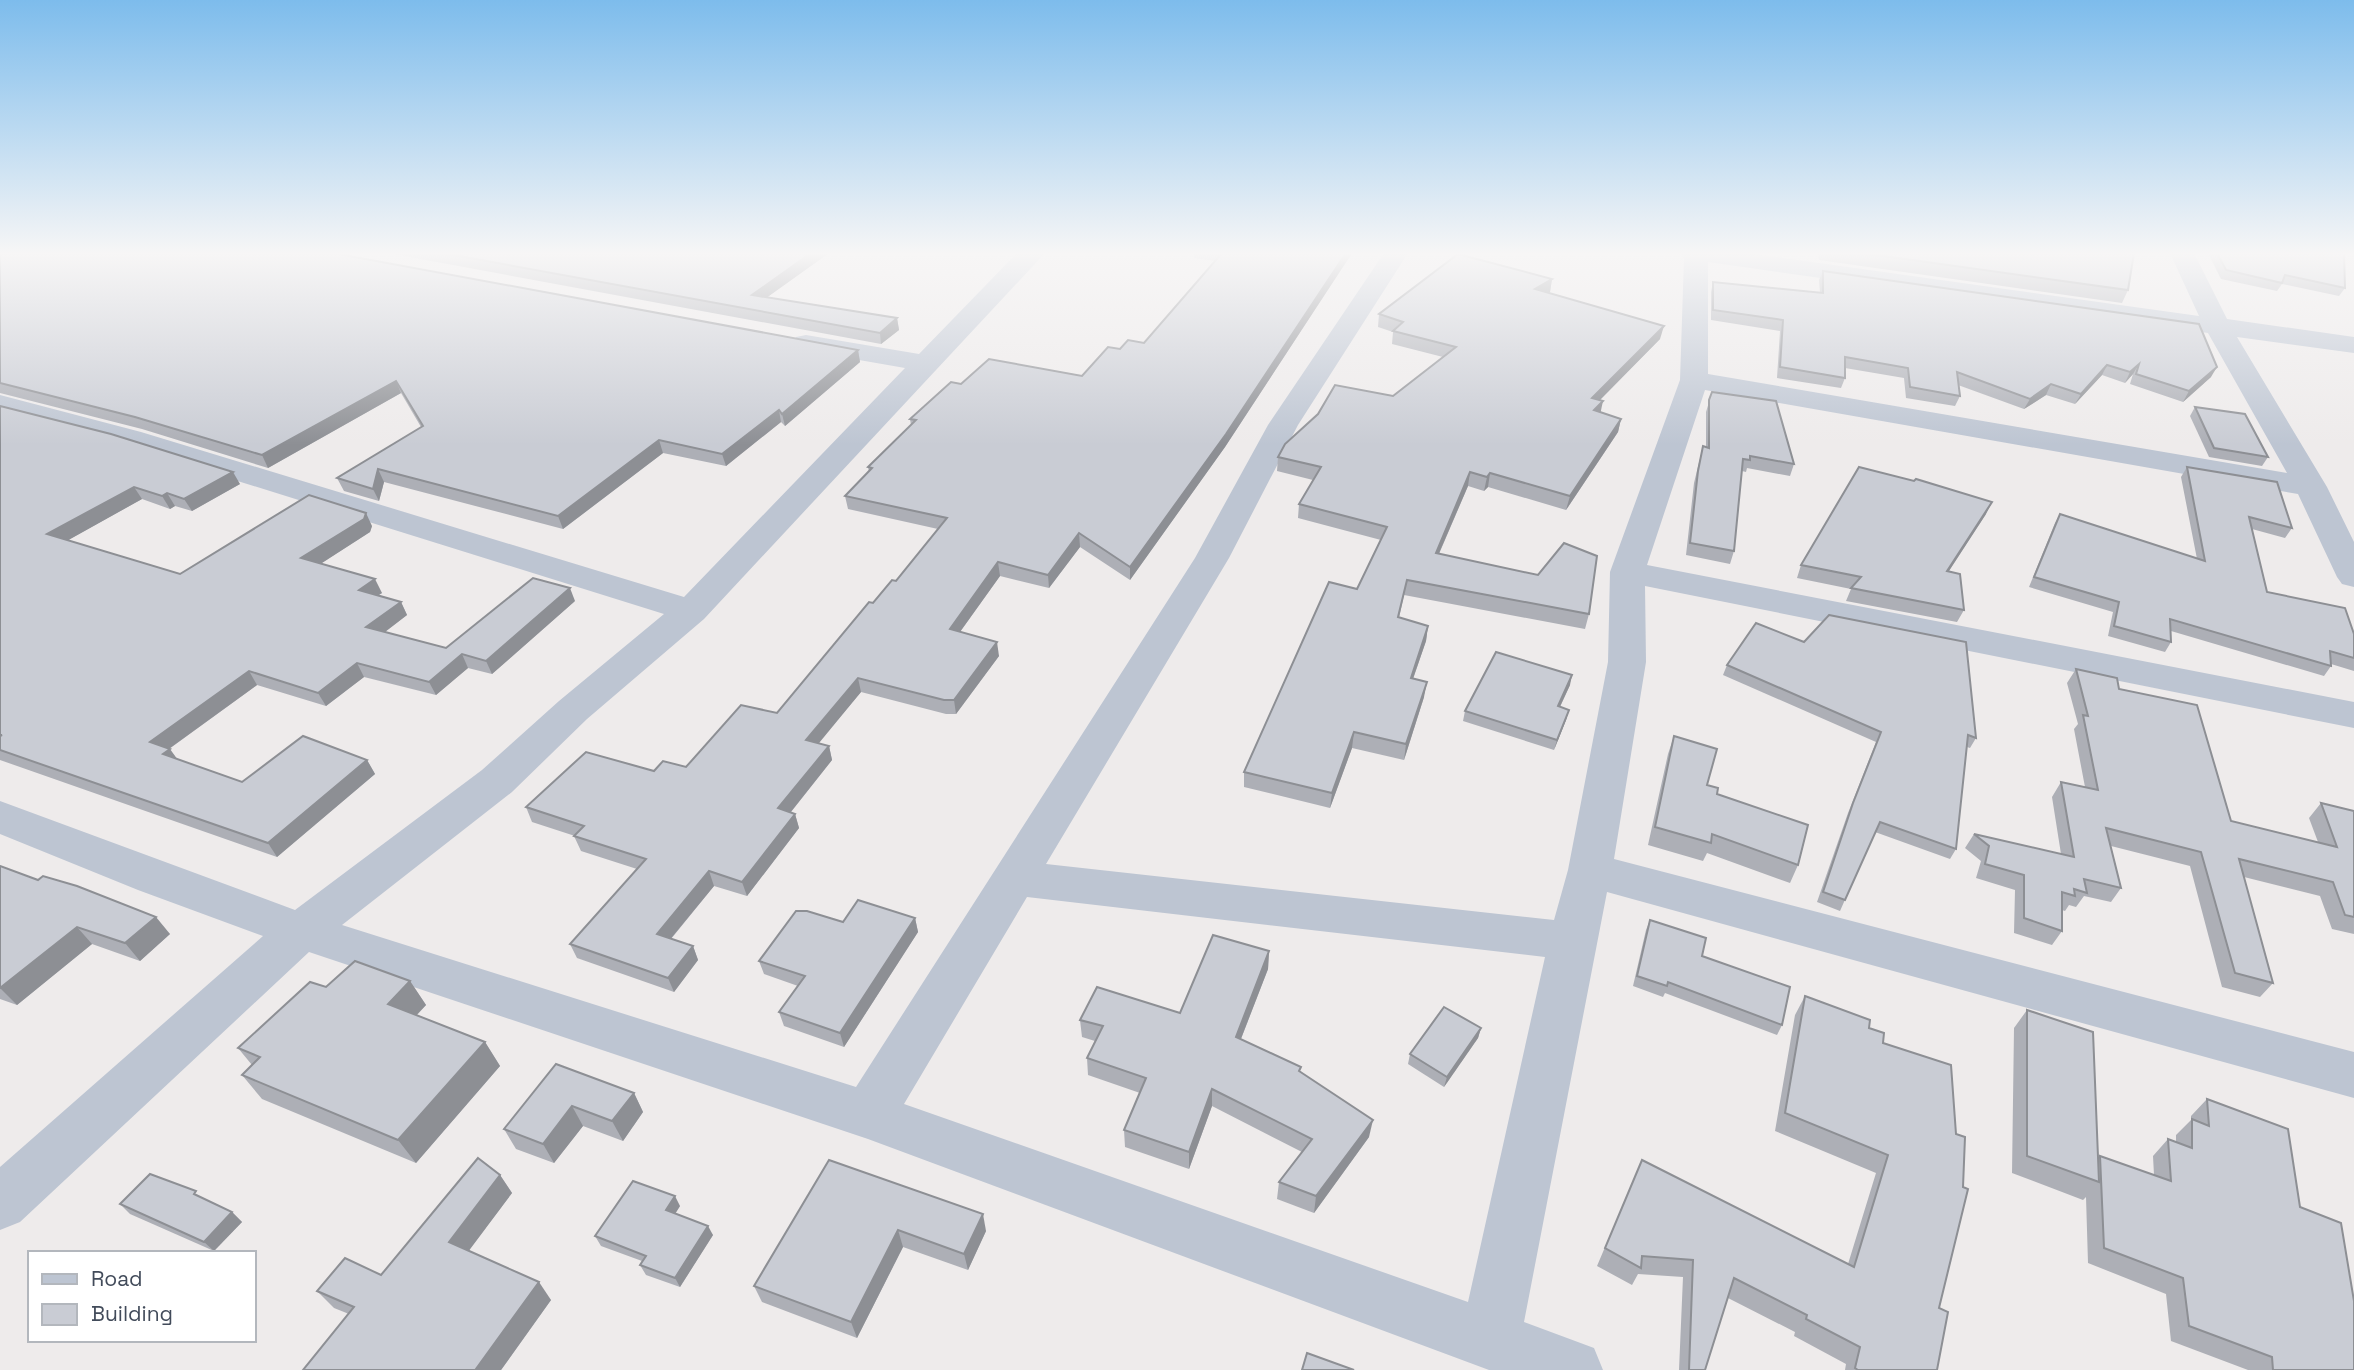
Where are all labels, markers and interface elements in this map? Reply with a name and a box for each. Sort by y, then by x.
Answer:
legend [28,1251,256,1342]
text: Road [91,1265,143,1292]
text: Building [91,1300,173,1327]

